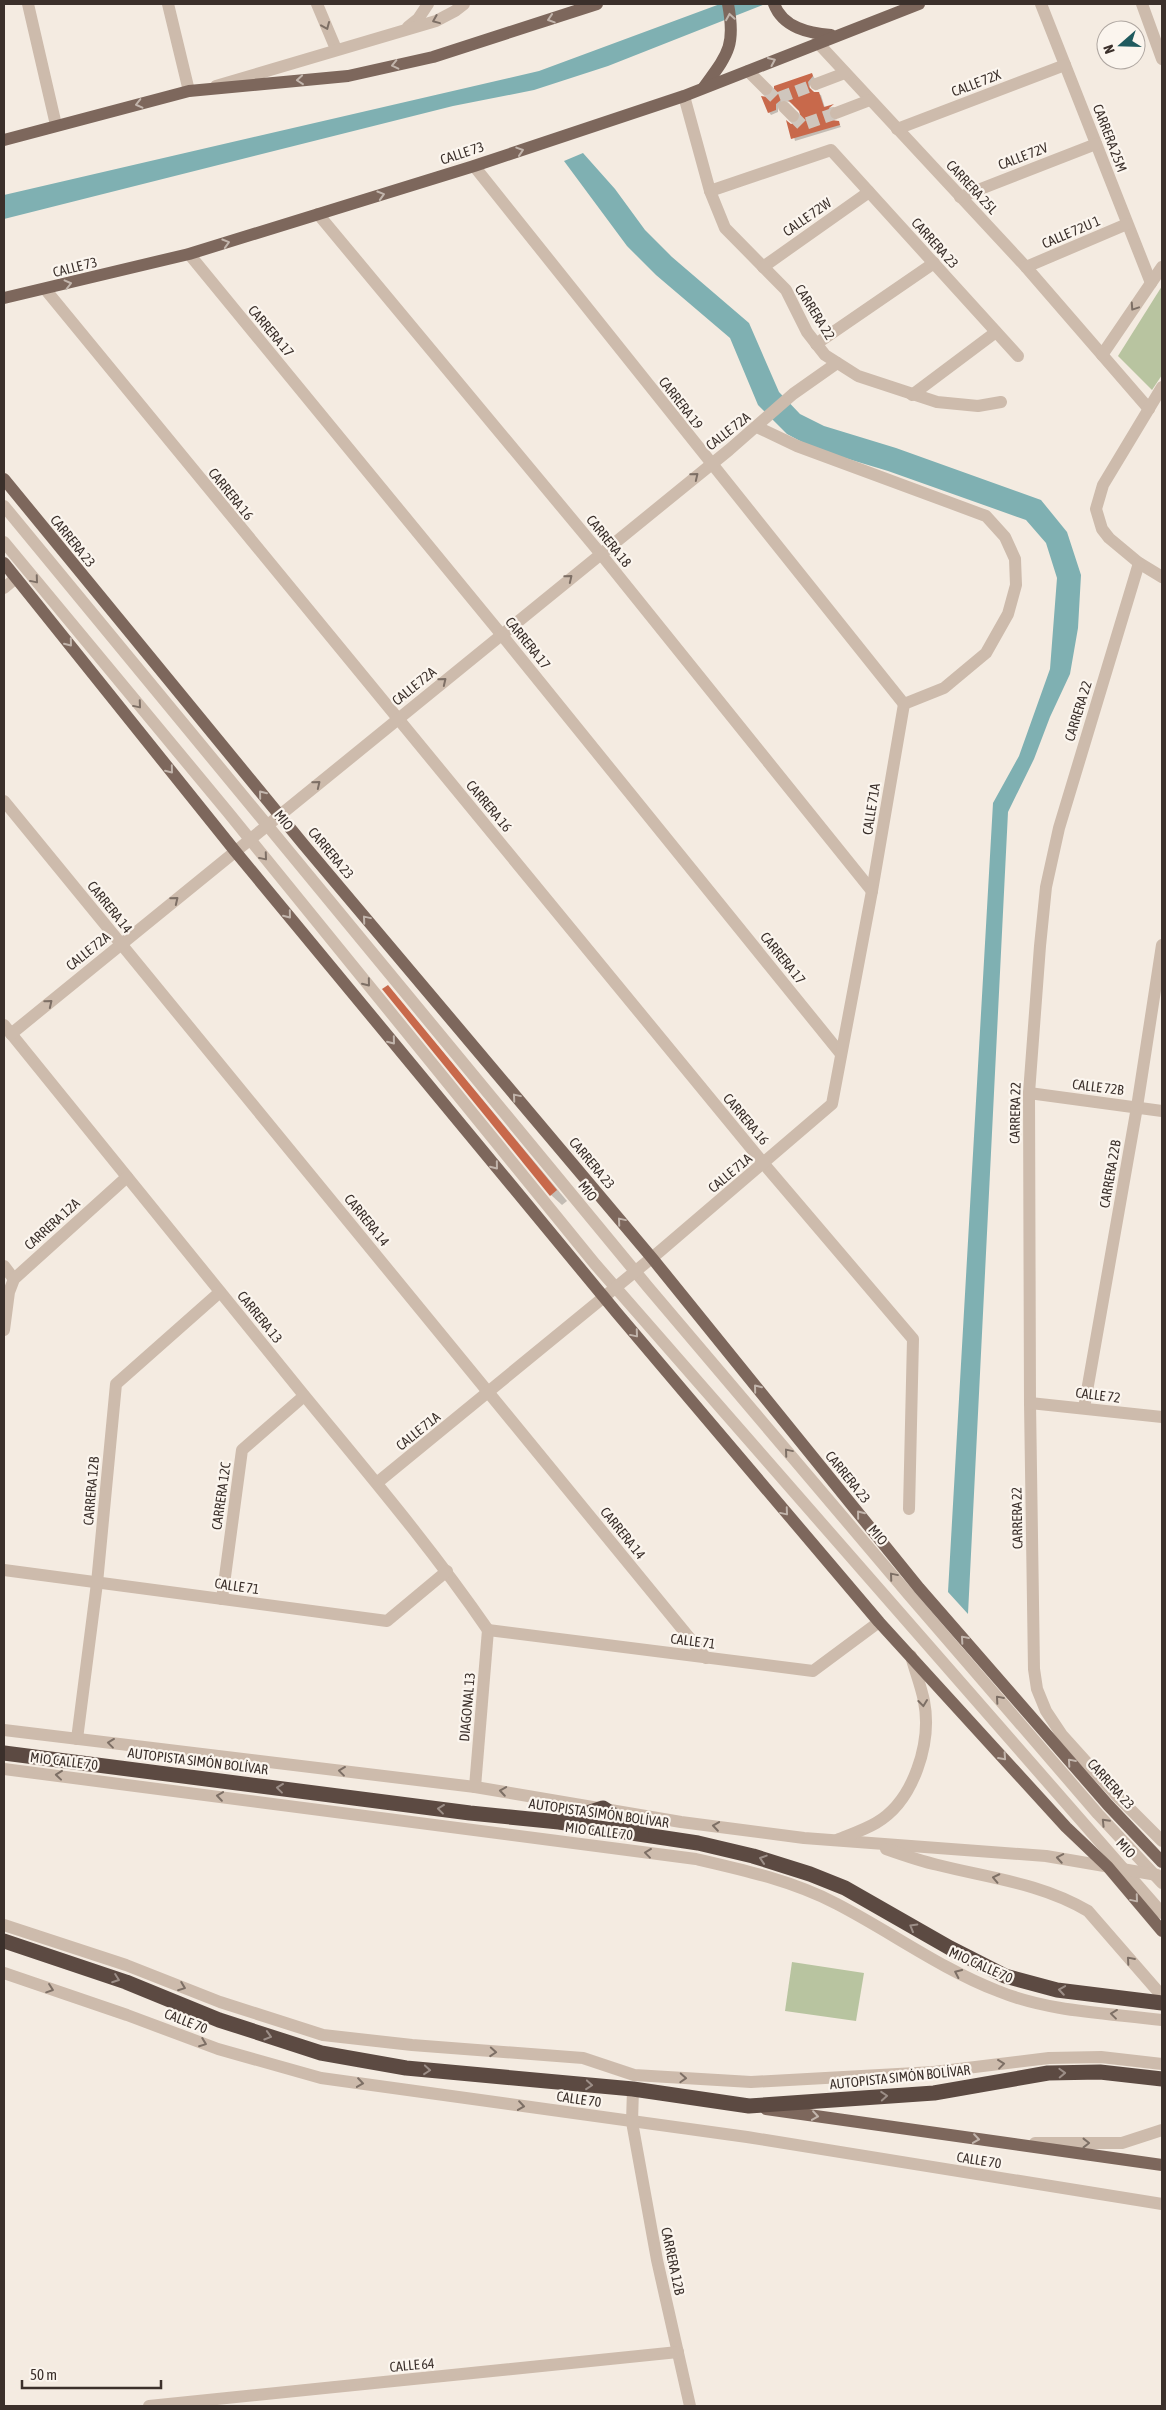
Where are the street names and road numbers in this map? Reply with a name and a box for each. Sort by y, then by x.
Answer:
street label: CALLE 72X [949,66,1003,100]
street label: CARRERA 25M [1090,102,1130,174]
street label: CALLE 73 [438,138,486,168]
street label: CALLE 72V [996,139,1050,173]
street label: CARRERA 25L [943,157,1001,218]
street label: CALLE 72W [780,194,835,239]
street label: CALLE 72U 1 [1039,213,1103,251]
street label: CARRERA 23 [908,215,962,271]
street label: CALLE 73 [51,254,99,280]
street label: CARRERA 22 [792,281,838,343]
street label: CARRERA 17 [245,302,297,360]
street label: CARRERA 19 [656,374,706,432]
street label: CALLE 72A [703,409,753,453]
street label: CARRERA 16 [205,465,257,523]
street label: CARRERA 23 [47,512,99,570]
street label: CARRERA 18 [583,512,635,570]
street label: CARRERA 17 [502,614,554,672]
street label: CALLE 72A [389,663,439,709]
street label: CARRERA 22 [1061,679,1095,743]
street label: CARRERA 16 [463,777,515,835]
street label: CALLE 71A [859,782,883,836]
street label: MIO [271,807,297,833]
street label: CARRERA 23 [305,824,357,882]
street label: CARRERA 14 [84,878,136,936]
street label: CALLE 72A [63,928,113,974]
street label: CARRERA 17 [757,929,809,987]
street label: CALLE 72B [1071,1076,1125,1098]
street label: CARRERA 22 [1006,1082,1024,1144]
street label: CARRERA 16 [720,1090,772,1148]
street label: CARRERA 23 [566,1134,618,1192]
street label: CARRERA 22B [1096,1138,1124,1209]
street label: CALLE 71A [705,1150,755,1196]
street label: MIO [575,1178,601,1204]
street label: CARRERA 14 [341,1191,393,1249]
street label: CARRERA 12A [21,1195,83,1253]
street label: CARRERA 13 [234,1288,286,1346]
street label: CALLE 72 [1075,1384,1121,1406]
street label: CALLE 71A [393,1408,443,1454]
street label: CARRERA 23 [822,1448,874,1506]
street label: CARRERA 12B [80,1456,102,1526]
street label: CARRERA 12C [208,1460,234,1531]
street label: CARRERA 22 [1008,1487,1026,1549]
street label: CARRERA 14 [597,1504,649,1562]
street label: MIO [865,1522,891,1548]
street label: CALLE 71 [214,1575,260,1597]
street label: CALLE 71 [670,1630,716,1652]
street label: DIAGONAL 13 [456,1672,478,1742]
street label: AUTOPISTA SIMÓN BOLÍVAR [127,1744,269,1778]
street label: MIO CALLE 70 [29,1749,99,1773]
street label: CARRERA 23 [1084,1756,1138,1812]
street label: AUTOPISTA SIMÓN BOLÍVAR [528,1795,670,1831]
street label: MIO CALLE 70 [564,1819,634,1843]
street label: MIO [1113,1835,1139,1861]
street label: MIO CALLE 70 [947,1944,1016,1986]
street label: CALLE 70 [162,2005,210,2037]
street label: AUTOPISTA SIMÓN BOLÍVAR [829,2062,971,2092]
street label: CALLE 70 [556,2088,603,2110]
street label: CALLE 70 [956,2149,1003,2171]
street label: CARRERA 12B [658,2226,688,2297]
street label: CALLE 64 [389,2355,436,2375]

